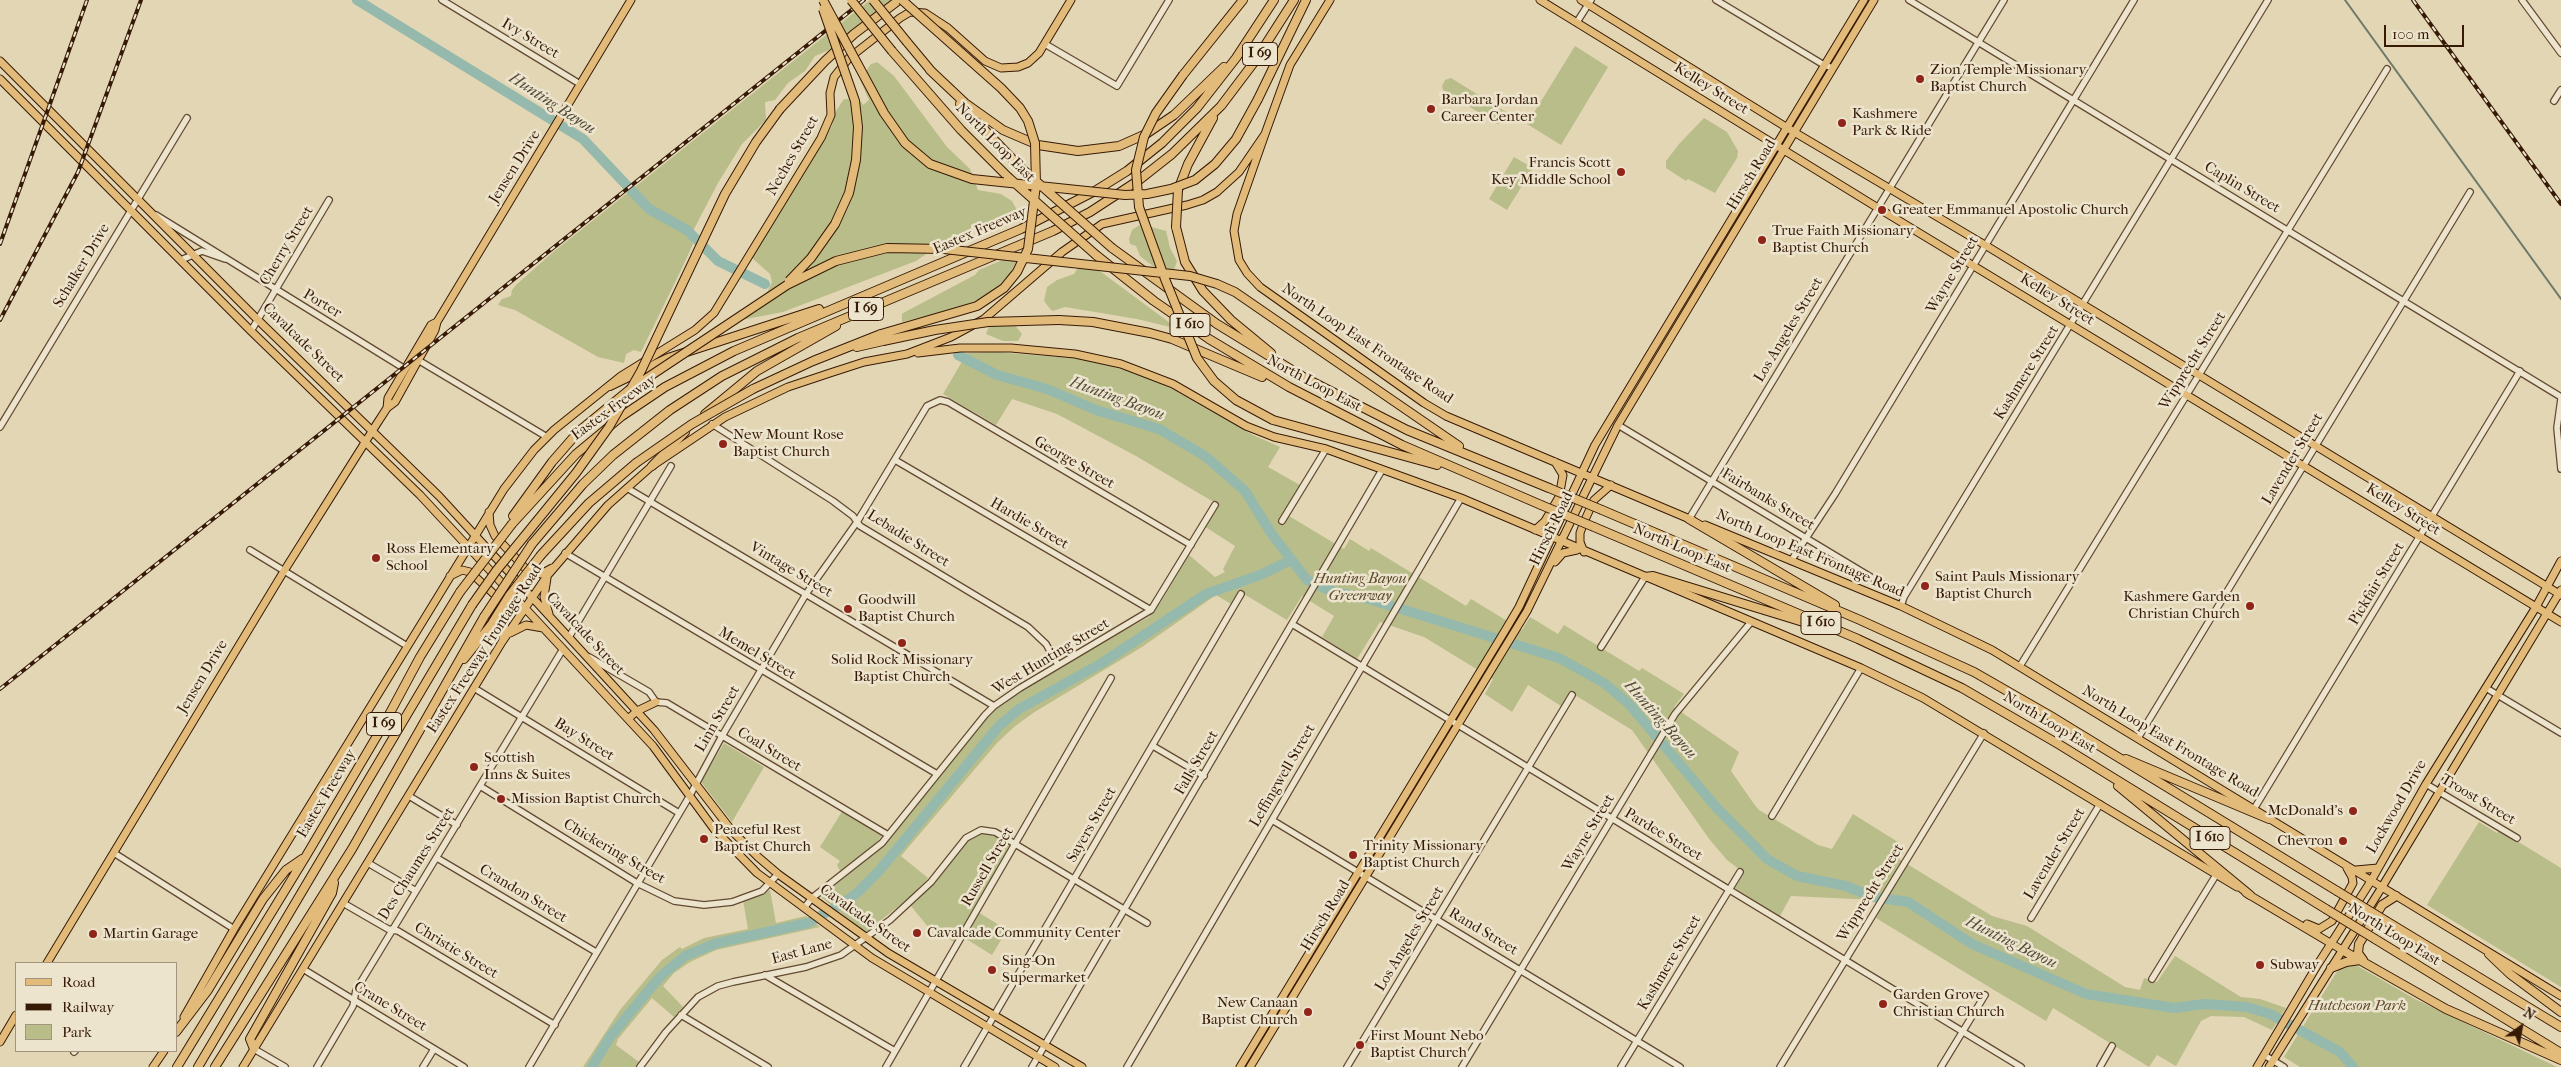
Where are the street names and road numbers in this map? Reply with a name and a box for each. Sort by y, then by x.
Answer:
street label: Ivy Street [498,15,562,63]
road number: I 69 [1242,42,1278,66]
street label: Kelley Street [1671,59,1751,119]
street label: North Loop East [952,100,1038,186]
street label: Neches Street [763,113,823,199]
street label: Jensen Drive [485,127,545,207]
street label: Hirsch Road [1724,136,1780,214]
street label: Caplin Street [2201,158,2283,218]
street label: Cherry Street [256,203,318,289]
street label: Eastex Freeway [930,203,1030,259]
street label: Schalker Drive [50,221,114,311]
street label: Wayne Street [1923,233,1983,317]
street label: Kelley Street [2017,270,2097,330]
street label: Los Angeles Street [1751,274,1827,386]
street label: North Loop East Frontage Road [1278,280,1456,408]
street label: Porter [299,286,345,322]
road number: I 69 [848,298,884,320]
street label: Cavalcade Street [258,299,348,387]
street label: Wipprecht Street [2156,309,2230,413]
road number: I 610 [1170,314,1210,336]
street label: Kashmere Street [1991,322,2063,424]
street label: North Loop East [1264,351,1364,417]
street label: Eastex Freeway [568,371,660,445]
street label: Lavender Street [2259,410,2327,508]
street label: George Street [1030,433,1118,493]
street label: Fairbanks Street [1718,465,1818,535]
street label: Kelley Street [2363,480,2443,540]
street label: Hirsch Road [1526,489,1578,569]
street label: Hardie Street [987,494,1071,554]
street label: Lebadie Street [863,506,953,572]
street label: North Loop East Frontage Road [1713,506,1907,602]
street label: North Loop East [1630,520,1734,578]
street label: Vintage Street [746,538,836,602]
street label: Pickfair Street [2345,539,2409,629]
street label: Eastex Freeway Frontage Road [424,561,546,737]
street label: Cavalcade Street [542,589,628,679]
road number: I 610 [1801,612,1841,634]
street label: West Hunting Street [989,615,1113,699]
street label: Memel Street [715,624,799,684]
street label: Jensen Drive [174,637,232,717]
street label: North Loop East Frontage Road [2078,682,2262,802]
street label: Linn Street [692,683,744,755]
street label: North Loop East [1999,688,2099,758]
road number: I 69 [366,712,402,736]
street label: Bay Street [551,715,617,765]
street label: Leffingwell Street [1246,721,1320,831]
street label: Coal Street [734,724,804,776]
street label: Falls Street [1171,728,1223,798]
street label: Eastex Freeway [294,746,360,842]
street label: Lockwood Drive [2363,757,2431,857]
street label: Troost Street [2437,771,2519,829]
street label: Sayers Street [1063,784,1121,866]
street label: Wayne Street [1559,791,1619,875]
street label: Des Chaumes Street [375,804,459,924]
street label: Pardee Street [1621,805,1705,865]
street label: Lavender Street [2021,805,2089,903]
street label: Chickering Street [560,816,668,888]
street label: Russell Street [958,824,1018,910]
road number: I 610 [2190,826,2230,850]
street label: Wipprecht Street [1834,841,1908,945]
street label: Crandon Street [476,861,570,927]
street label: Hirsch Road [1298,877,1354,955]
street label: Cavalcade Street [816,881,914,957]
street label: Los Angeles Street [1372,883,1448,995]
street label: North Loop East [2345,900,2443,970]
street label: Rand Street [1445,904,1521,960]
street label: Kashmere Street [1634,912,1706,1014]
street label: Christie Street [411,919,501,983]
street label: East Lane [770,935,834,969]
street label: Crane Street [350,978,430,1036]

